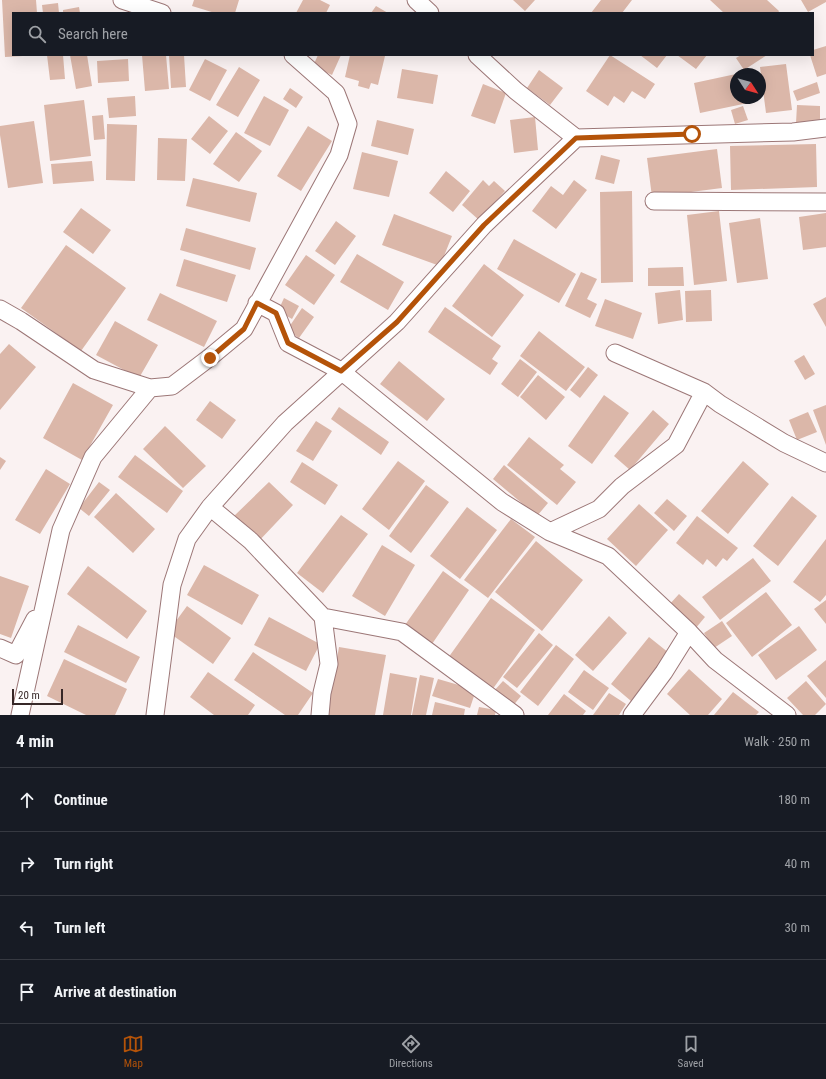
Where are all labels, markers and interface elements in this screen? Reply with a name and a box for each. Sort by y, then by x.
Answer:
search box [12,12,814,56]
icon: search [26,23,48,45]
text: Search here [58,25,128,43]
north arrow [730,68,766,104]
route start [683,125,701,143]
route end [201,349,219,367]
scale bar [12,687,63,706]
text: 20 m [18,689,40,702]
text: 4 min [16,731,54,751]
text: Walk · 250 m [744,734,810,749]
icon: ahead [16,789,38,811]
text: Continue [54,791,108,809]
text: 180 m [778,792,810,807]
icon: right [16,853,38,875]
text: Turn right [54,855,113,873]
text: 40 m [784,856,810,871]
icon: left [16,917,38,939]
text: Turn left [54,919,105,937]
text: 30 m [784,920,810,935]
icon: arrive [16,981,38,1003]
text: Arrive at destination [54,983,177,1001]
tab: Map [122,1033,144,1070]
tab: Directions [389,1033,433,1070]
tab: Saved [678,1033,704,1070]

